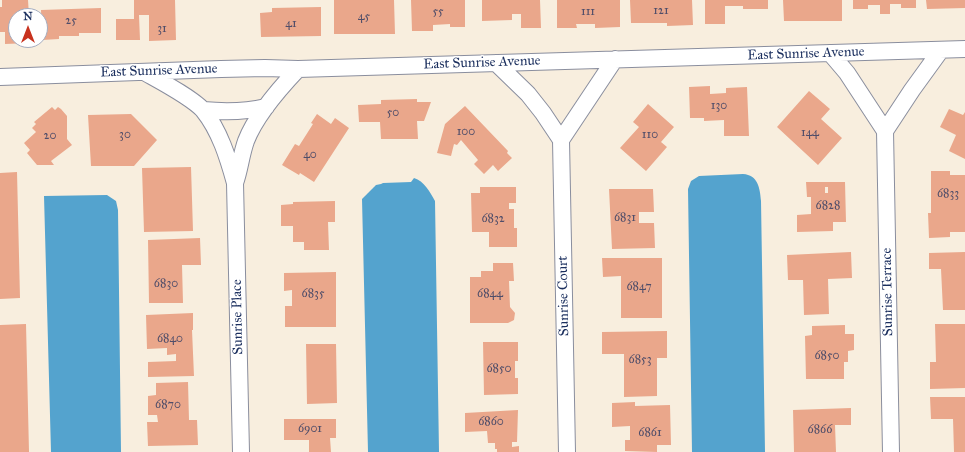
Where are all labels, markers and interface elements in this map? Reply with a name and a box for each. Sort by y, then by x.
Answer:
house number: 121 [653,4,669,18]
house number: 55 [432,5,444,19]
house number: 111 [581,5,595,19]
north arrow [8,8,48,48]
text: N [23,10,33,23]
house number: 45 [358,10,370,24]
house number: 25 [65,14,77,28]
house number: 41 [285,17,297,31]
house number: 31 [157,22,167,36]
street label: East Sunrise Avenue [747,44,865,64]
street label: East Sunrise Avenue [423,53,541,73]
street label: East Sunrise Avenue [100,61,218,81]
house number: 130 [711,99,727,113]
house number: 50 [387,106,399,120]
house number: 100 [457,125,475,139]
house number: 144 [801,126,819,140]
house number: 30 [119,128,131,142]
house number: 110 [642,128,658,142]
house number: 20 [44,129,56,143]
house number: 40 [303,148,317,162]
house number: 6833 [937,187,959,201]
house number: 6828 [816,199,840,213]
house number: 6831 [614,211,636,225]
house number: 6832 [481,212,505,226]
street label: Sunrise Terrace [879,248,897,336]
street label: Sunrise Court [555,256,573,336]
house number: 6830 [154,277,178,291]
street label: Sunrise Place [229,279,247,355]
house number: 6847 [626,280,652,294]
house number: 6835 [302,287,324,301]
house number: 6844 [477,287,503,301]
house number: 6840 [157,332,183,346]
house number: 6850 [814,349,840,363]
house number: 6853 [629,353,651,367]
house number: 6850 [486,362,512,376]
house number: 6870 [155,398,181,412]
house number: 6860 [478,415,504,429]
house number: 6901 [298,422,322,436]
house number: 6866 [808,423,832,437]
house number: 6861 [638,426,662,440]

